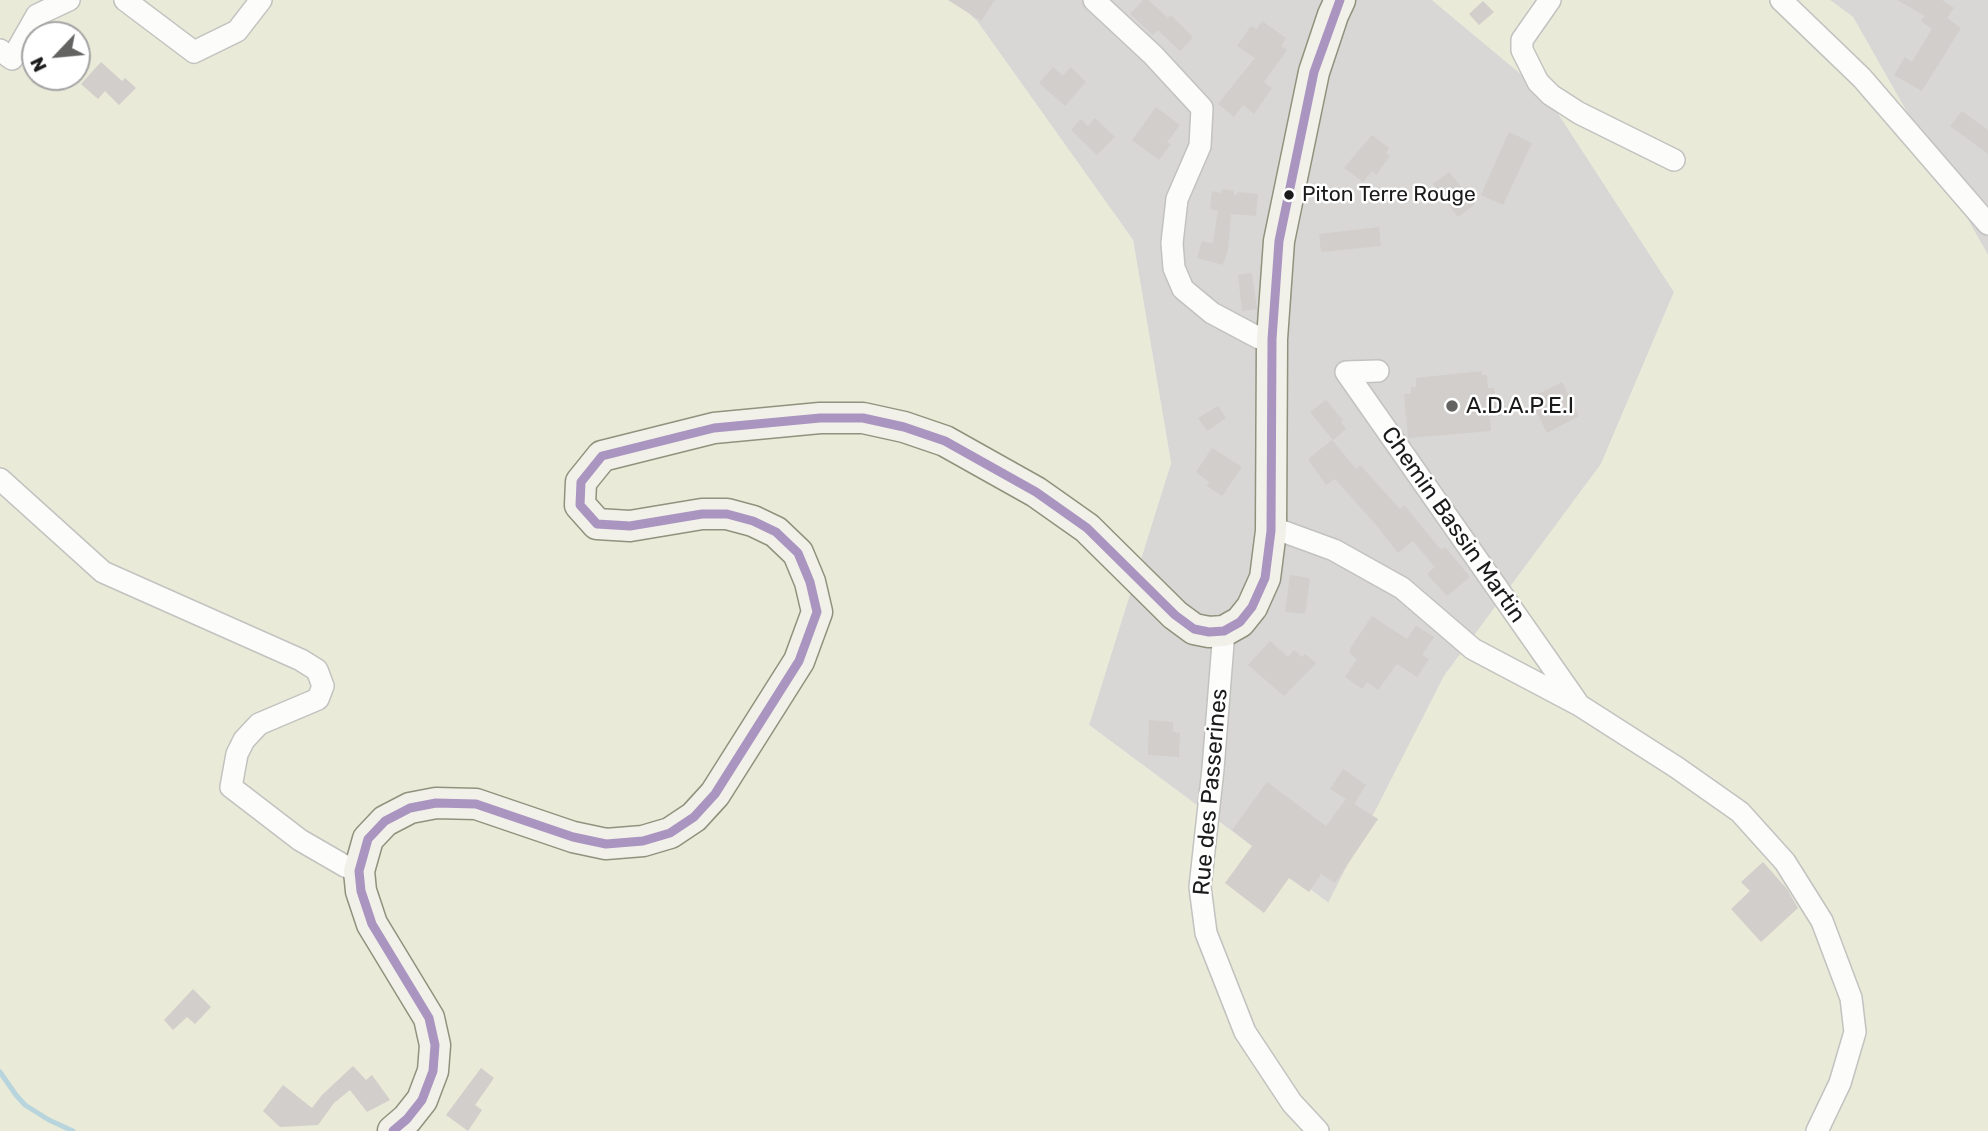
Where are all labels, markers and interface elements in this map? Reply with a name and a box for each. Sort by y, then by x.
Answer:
north arrow [21,21,91,91]
text: N [25,53,52,76]
place label: Piton Terre Rouge [1302,182,1476,208]
marker: Piton Terre Rouge [1282,188,1296,202]
place label: A.D.A.P.E.I [1466,392,1574,420]
marker: A.D.A.P.E.I [1444,398,1460,414]
street label: Chemin Bassin Martin [1375,422,1531,628]
street label: Rue des Passerines [1188,687,1234,897]

